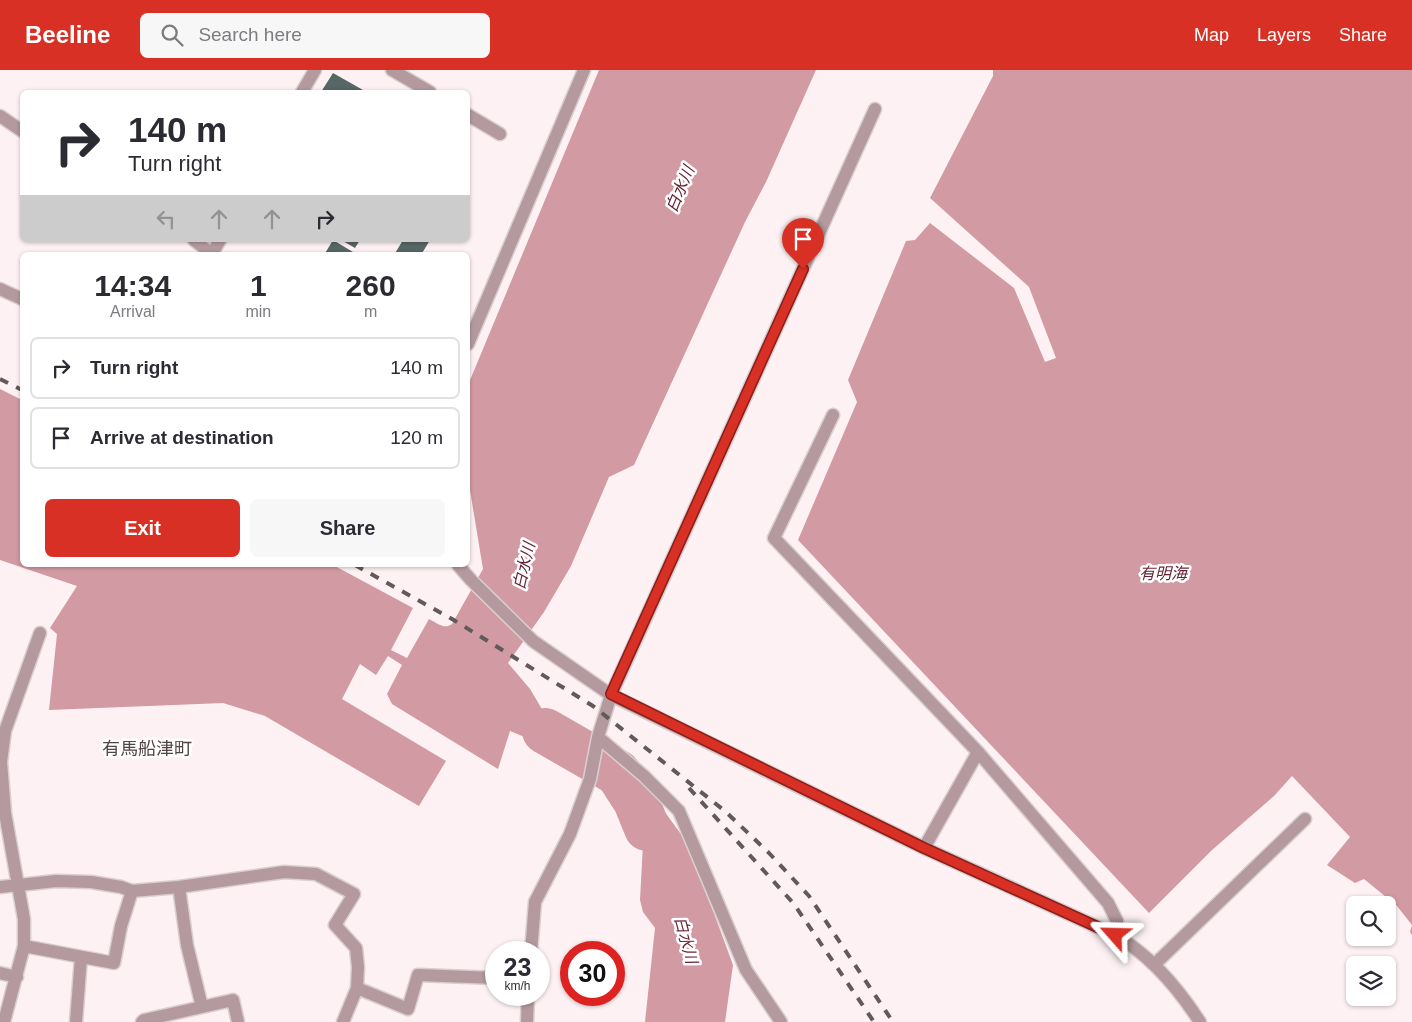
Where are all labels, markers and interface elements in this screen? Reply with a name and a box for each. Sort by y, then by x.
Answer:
search box [140,13,490,58]
text: Beeline [25,21,110,48]
icon: search [158,21,186,49]
text: Search here [198,24,302,45]
text: Map [1194,25,1229,45]
text: Layers [1257,25,1311,45]
text: Share [1339,25,1387,45]
icon: right [45,110,110,175]
text: 140 m [128,110,227,149]
text: Turn right [128,151,221,176]
water label: 白水川 [663,162,698,214]
icon: left [152,205,180,233]
icon: ahead [205,205,233,233]
icon: ahead [258,205,286,233]
icon: right [311,205,339,233]
pin [782,218,824,269]
icon: arrive [789,225,817,253]
text: 14:34 [94,269,171,302]
text: 1 [250,269,267,302]
text: 260 [346,269,396,302]
text: Arrival [110,303,155,320]
text: min [245,303,271,320]
text: m [364,303,377,320]
icon: right [47,354,75,382]
text: Turn right [90,357,178,378]
text: 140 m [390,357,443,378]
icon: arrive [47,424,75,452]
text: Arrive at destination [90,427,274,448]
text: 120 m [390,427,443,448]
button: Exit [45,499,240,557]
button: Share [250,499,445,557]
water label: 白水川 [510,539,538,591]
water label: 有明海 [1139,565,1190,582]
district label: 有馬船津町 [102,739,192,759]
map controls [1346,896,1396,1006]
button: search [1346,896,1396,946]
position arrow [1088,908,1140,960]
water label: 白水川 [672,915,701,967]
speed limit sign: 30 [560,941,625,1006]
text: 23 [504,953,531,981]
button: layers [1346,956,1396,1006]
text: km/h [504,979,531,993]

